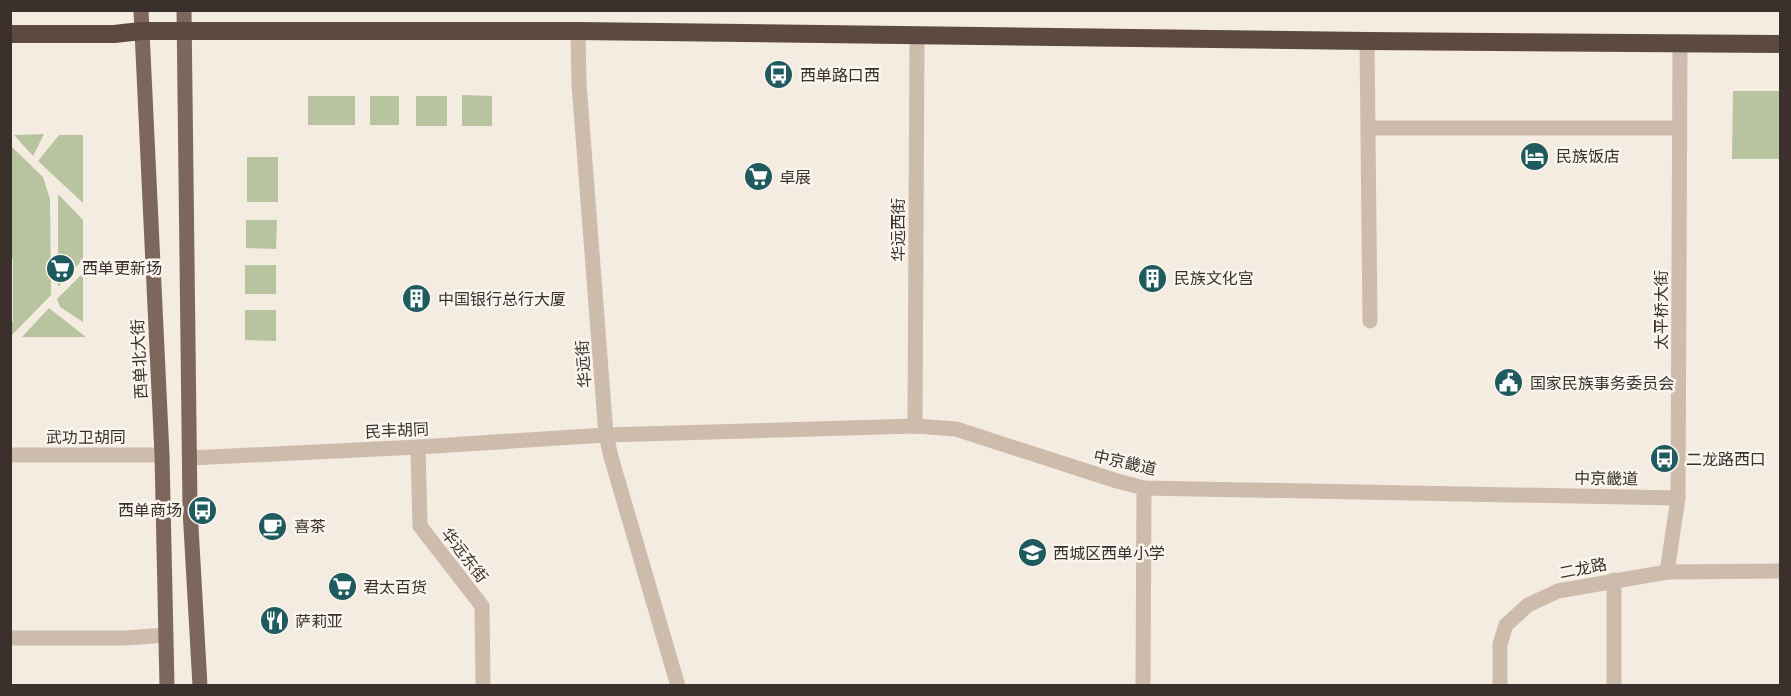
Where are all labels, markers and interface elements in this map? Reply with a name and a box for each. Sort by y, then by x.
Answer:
bus stop icon: 西单路口西 [763,59,795,91]
place label: 西单路口西 [800,64,880,86]
hotel icon: 民族饭店 [1519,140,1551,172]
place label: 民族饭店 [1556,145,1620,167]
supermarket icon: 卓展 [742,161,774,193]
place label: 卓展 [779,166,811,188]
street label: 华远西街 [887,198,909,262]
supermarket icon: 西单更新场 [45,252,77,284]
place label: 西单更新场 [82,257,162,279]
building icon: 民族文化宫 [1137,262,1169,294]
place label: 民族文化宫 [1174,267,1254,289]
street label: 太平桥大街 [1650,270,1672,350]
building icon: 中国银行总行大厦 [401,283,433,315]
place label: 中国银行总行大厦 [438,288,566,310]
street label: 西单北大街 [126,318,152,400]
street label: 华远街 [570,339,596,389]
public building icon: 国家民族事务委员会 [1493,367,1525,399]
place label: 国家民族事务委员会 [1530,372,1674,394]
street label: 民丰胡同 [364,417,430,443]
street label: 武功卫胡同 [46,426,126,448]
bus stop icon: 二龙路西口 [1649,443,1681,475]
street label: 中京畿道 [1091,444,1159,480]
place label: 二龙路西口 [1686,448,1766,470]
street label: 中京畿道 [1574,466,1638,490]
bus stop icon: 西单商场 [187,494,219,526]
place label: 西单商场 [118,499,182,521]
cafe icon: 喜茶 [257,510,289,542]
place label: 喜茶 [294,515,326,537]
street label: 华远东街 [437,523,493,587]
school or university icon: 西城区西单小学 [1016,537,1048,569]
place label: 西城区西单小学 [1053,542,1165,564]
street label: 二龙路 [1557,553,1609,583]
supermarket icon: 君太百货 [326,571,358,603]
place label: 君太百货 [363,576,427,598]
restaurant icon: 萨莉亚 [258,605,290,637]
place label: 萨莉亚 [295,610,343,632]

